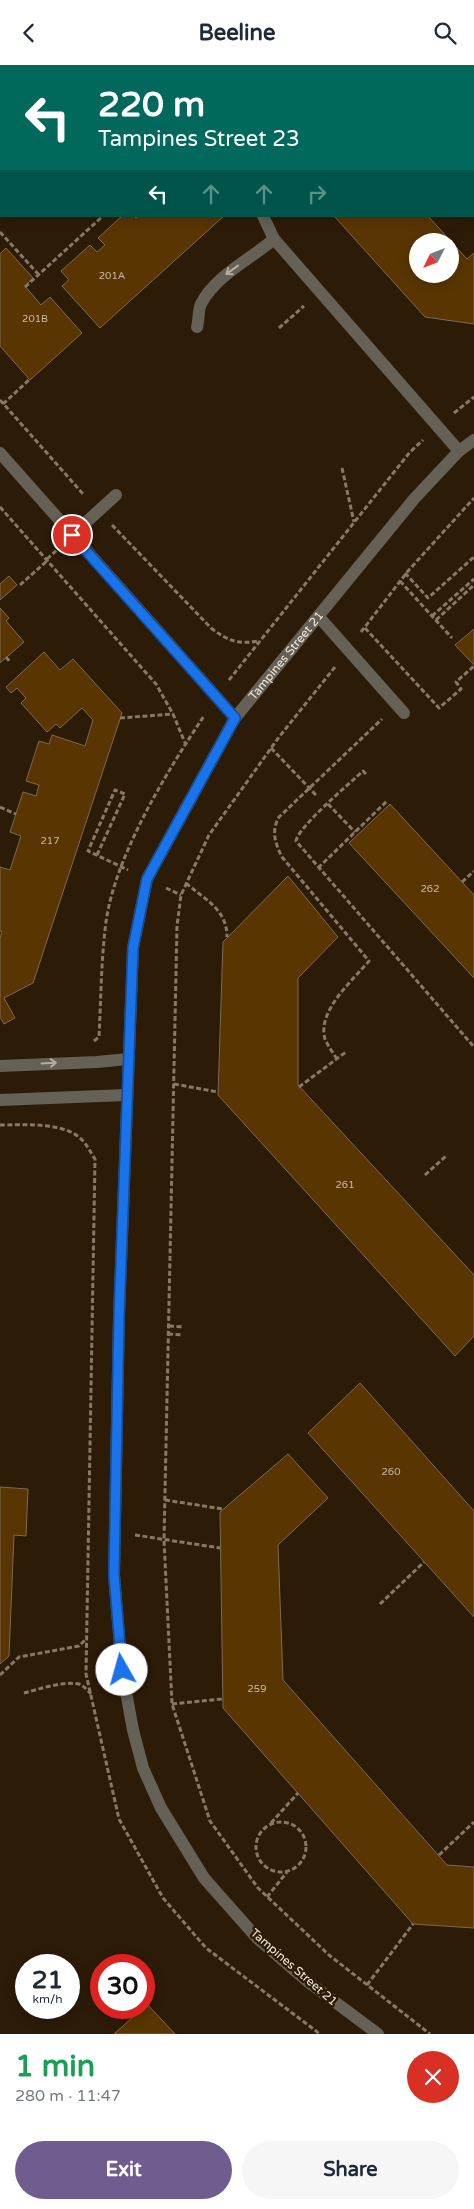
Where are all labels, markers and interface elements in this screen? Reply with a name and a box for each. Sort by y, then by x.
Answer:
icon: back [15,19,43,47]
icon: search [431,19,459,47]
text: Beeline [199,20,275,46]
text: 220 m [98,84,205,126]
icon: left [15,85,80,150]
text: Tampines Street 23 [98,126,300,152]
icon: left [144,180,172,208]
icon: ahead [197,180,225,208]
icon: ahead [250,180,278,208]
icon: right [303,180,331,208]
north arrow [409,233,459,283]
map controls [409,233,459,283]
one-way arrow [225,265,239,275]
house number: 201A [99,270,125,282]
house number: 201B [22,313,48,325]
pin [51,514,93,556]
icon: arrive [58,521,86,549]
street label: Tampines Street 21 [246,609,326,703]
house number: 217 [41,835,59,847]
house number: 262 [421,883,439,895]
one-way arrow [40,1058,56,1067]
house number: 261 [336,1179,354,1191]
house number: 260 [382,1466,400,1478]
position arrow [95,1643,147,1695]
house number: 259 [248,1683,266,1695]
street label: Tampines Street 21 [248,1926,340,2008]
speed limit sign: 30 [90,1954,155,2019]
text: 21 [32,1965,63,1995]
text: km/h [32,1992,63,2006]
text: 1 min [15,2048,95,2085]
button: close [407,2051,459,2103]
text: 280 m · 11:47 [15,2086,121,2106]
button: Exit [15,2141,232,2199]
button: Share [242,2141,459,2199]

